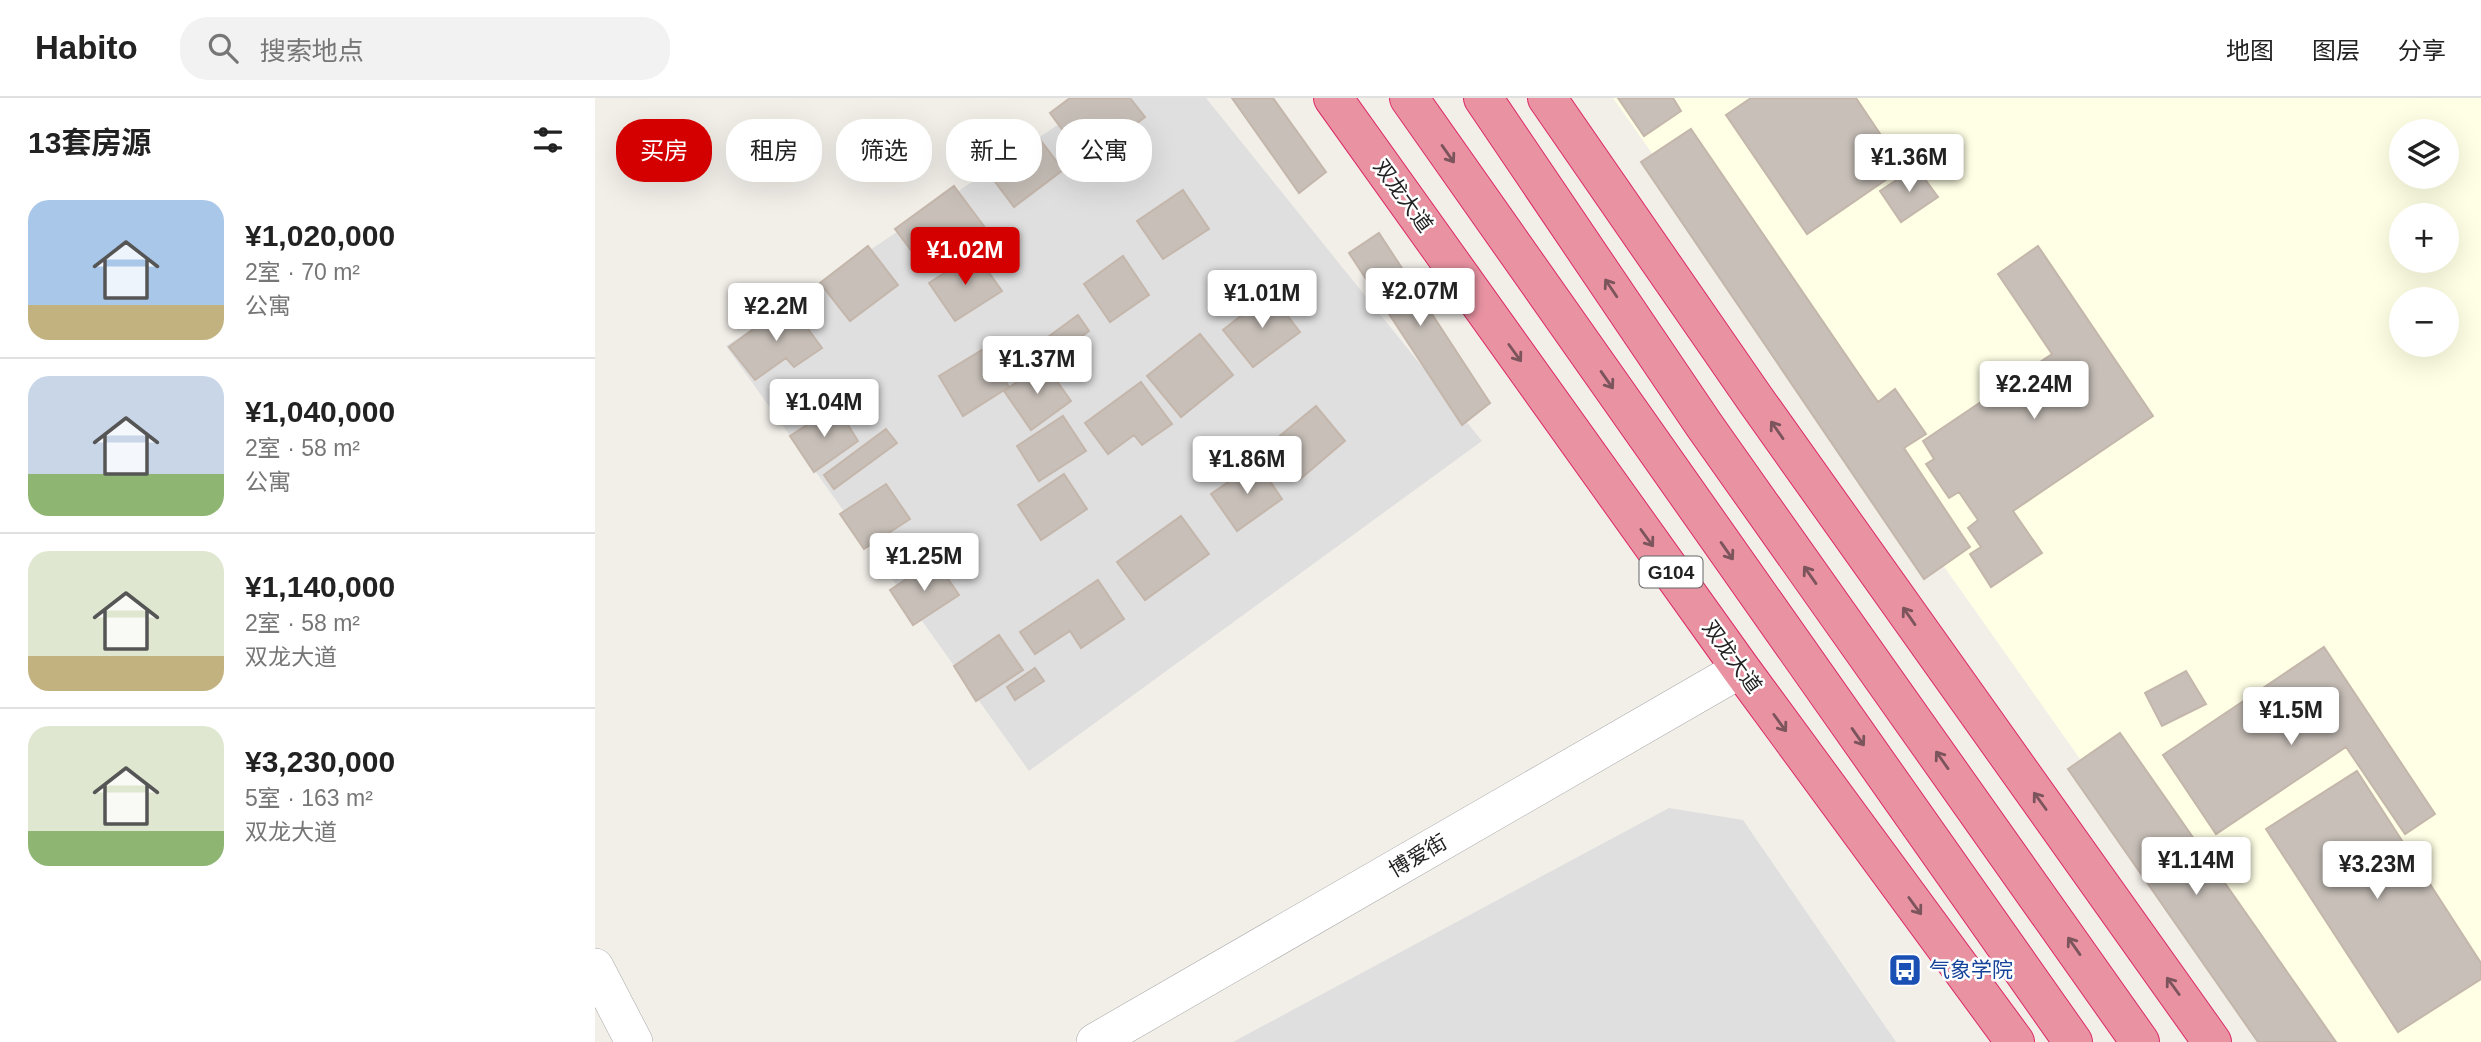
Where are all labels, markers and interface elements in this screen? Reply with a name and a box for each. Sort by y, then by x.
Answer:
search box [180,17,670,80]
text: Habito [35,29,138,66]
icon: search [204,29,242,67]
text: 搜索地点 [260,36,364,66]
text: 地图 [2226,37,2274,64]
text: 图层 [2312,37,2360,64]
text: 分享 [2398,37,2446,64]
chip: 买房 [616,119,712,182]
chip: 租房 [726,119,822,182]
chip: 筛选 [836,119,932,182]
chip: 新上 [946,119,1042,182]
chip: 公寓 [1056,119,1152,182]
map controls [2389,119,2459,357]
button: layers [2389,119,2459,189]
icon: filters [529,121,567,159]
text: 13套房源 [28,126,151,159]
pin: ¥1.36M [1852,134,1966,194]
one-way arrow [1441,144,1455,163]
text: ¥1.36M [1871,144,1947,170]
street label: 双龙大道 [1369,155,1437,236]
button: + [2389,203,2459,273]
text: ¥1,020,000 [245,219,395,252]
icon: home [84,228,168,312]
pin: ¥1.02M [908,228,1022,287]
text: ¥1.02M [927,237,1003,263]
text: 2室 · 70 m² [245,259,360,285]
pin: ¥2.07M [1363,268,1477,328]
pin: ¥1.01M [1205,271,1319,330]
text: ¥2.07M [1382,278,1458,304]
one-way arrow [1604,279,1618,298]
text: ¥1.01M [1224,280,1300,306]
pin: ¥2.2M [727,284,825,343]
button: − [2389,287,2459,357]
text: 公寓 [245,293,291,319]
text: ¥2.2M [744,293,808,319]
pin: ¥1.37M [980,336,1094,396]
one-way arrow [1508,343,1522,362]
text: ¥1.37M [999,346,1075,372]
pin: ¥2.24M [1977,362,2091,421]
one-way arrow [1600,370,1614,389]
text: ¥2.24M [1996,371,2072,397]
pin: ¥1.04M [767,380,881,439]
text: ¥1.04M [786,389,862,415]
text: ¥1,040,000 [245,395,395,428]
icon: home [84,404,168,488]
one-way arrow [1770,421,1784,440]
text: 2室 · 58 m² [245,435,360,461]
pin: ¥1.86M [1190,436,1304,496]
text: ¥1.86M [1209,446,1285,472]
text: 公寓 [245,469,291,495]
one-way arrow [1640,528,1654,547]
pin: ¥1.25M [867,533,981,593]
one-way arrow [1720,541,1734,560]
text: ¥1.25M [886,543,962,569]
road number: G104 [1639,556,1703,587]
one-way arrow [1803,566,1817,585]
text: ¥1,140,000 [245,570,395,603]
icon: home [84,579,168,663]
one-way arrow [1902,607,1916,626]
text: 2室 · 58 m² [245,610,360,636]
street label: 双龙大道 [1698,616,1766,697]
text: 双龙大道 [245,644,337,670]
pin: ¥1.5M [2242,688,2340,747]
text: ¥1.5M [2259,697,2323,723]
one-way arrow [1773,713,1787,732]
one-way arrow [1851,727,1865,746]
text: ¥3,230,000 [245,745,395,778]
one-way arrow [1935,751,1949,770]
icon: home [84,754,168,838]
text: 5室 · 163 m² [245,785,373,811]
one-way arrow [2033,792,2048,811]
text: 双龙大道 [245,819,337,845]
street label: 博爱街 [1385,830,1451,881]
pin: ¥1.14M [2139,838,2253,897]
pin: ¥3.23M [2320,842,2434,901]
text: ¥1.14M [2158,847,2234,873]
text: ¥3.23M [2339,851,2415,877]
one-way arrow [1908,896,1922,915]
one-way arrow [2066,937,2081,956]
bus stop icon: 气象学院 [1886,951,1924,989]
place label: 气象学院 [1929,958,2013,981]
one-way arrow [2165,977,2180,996]

